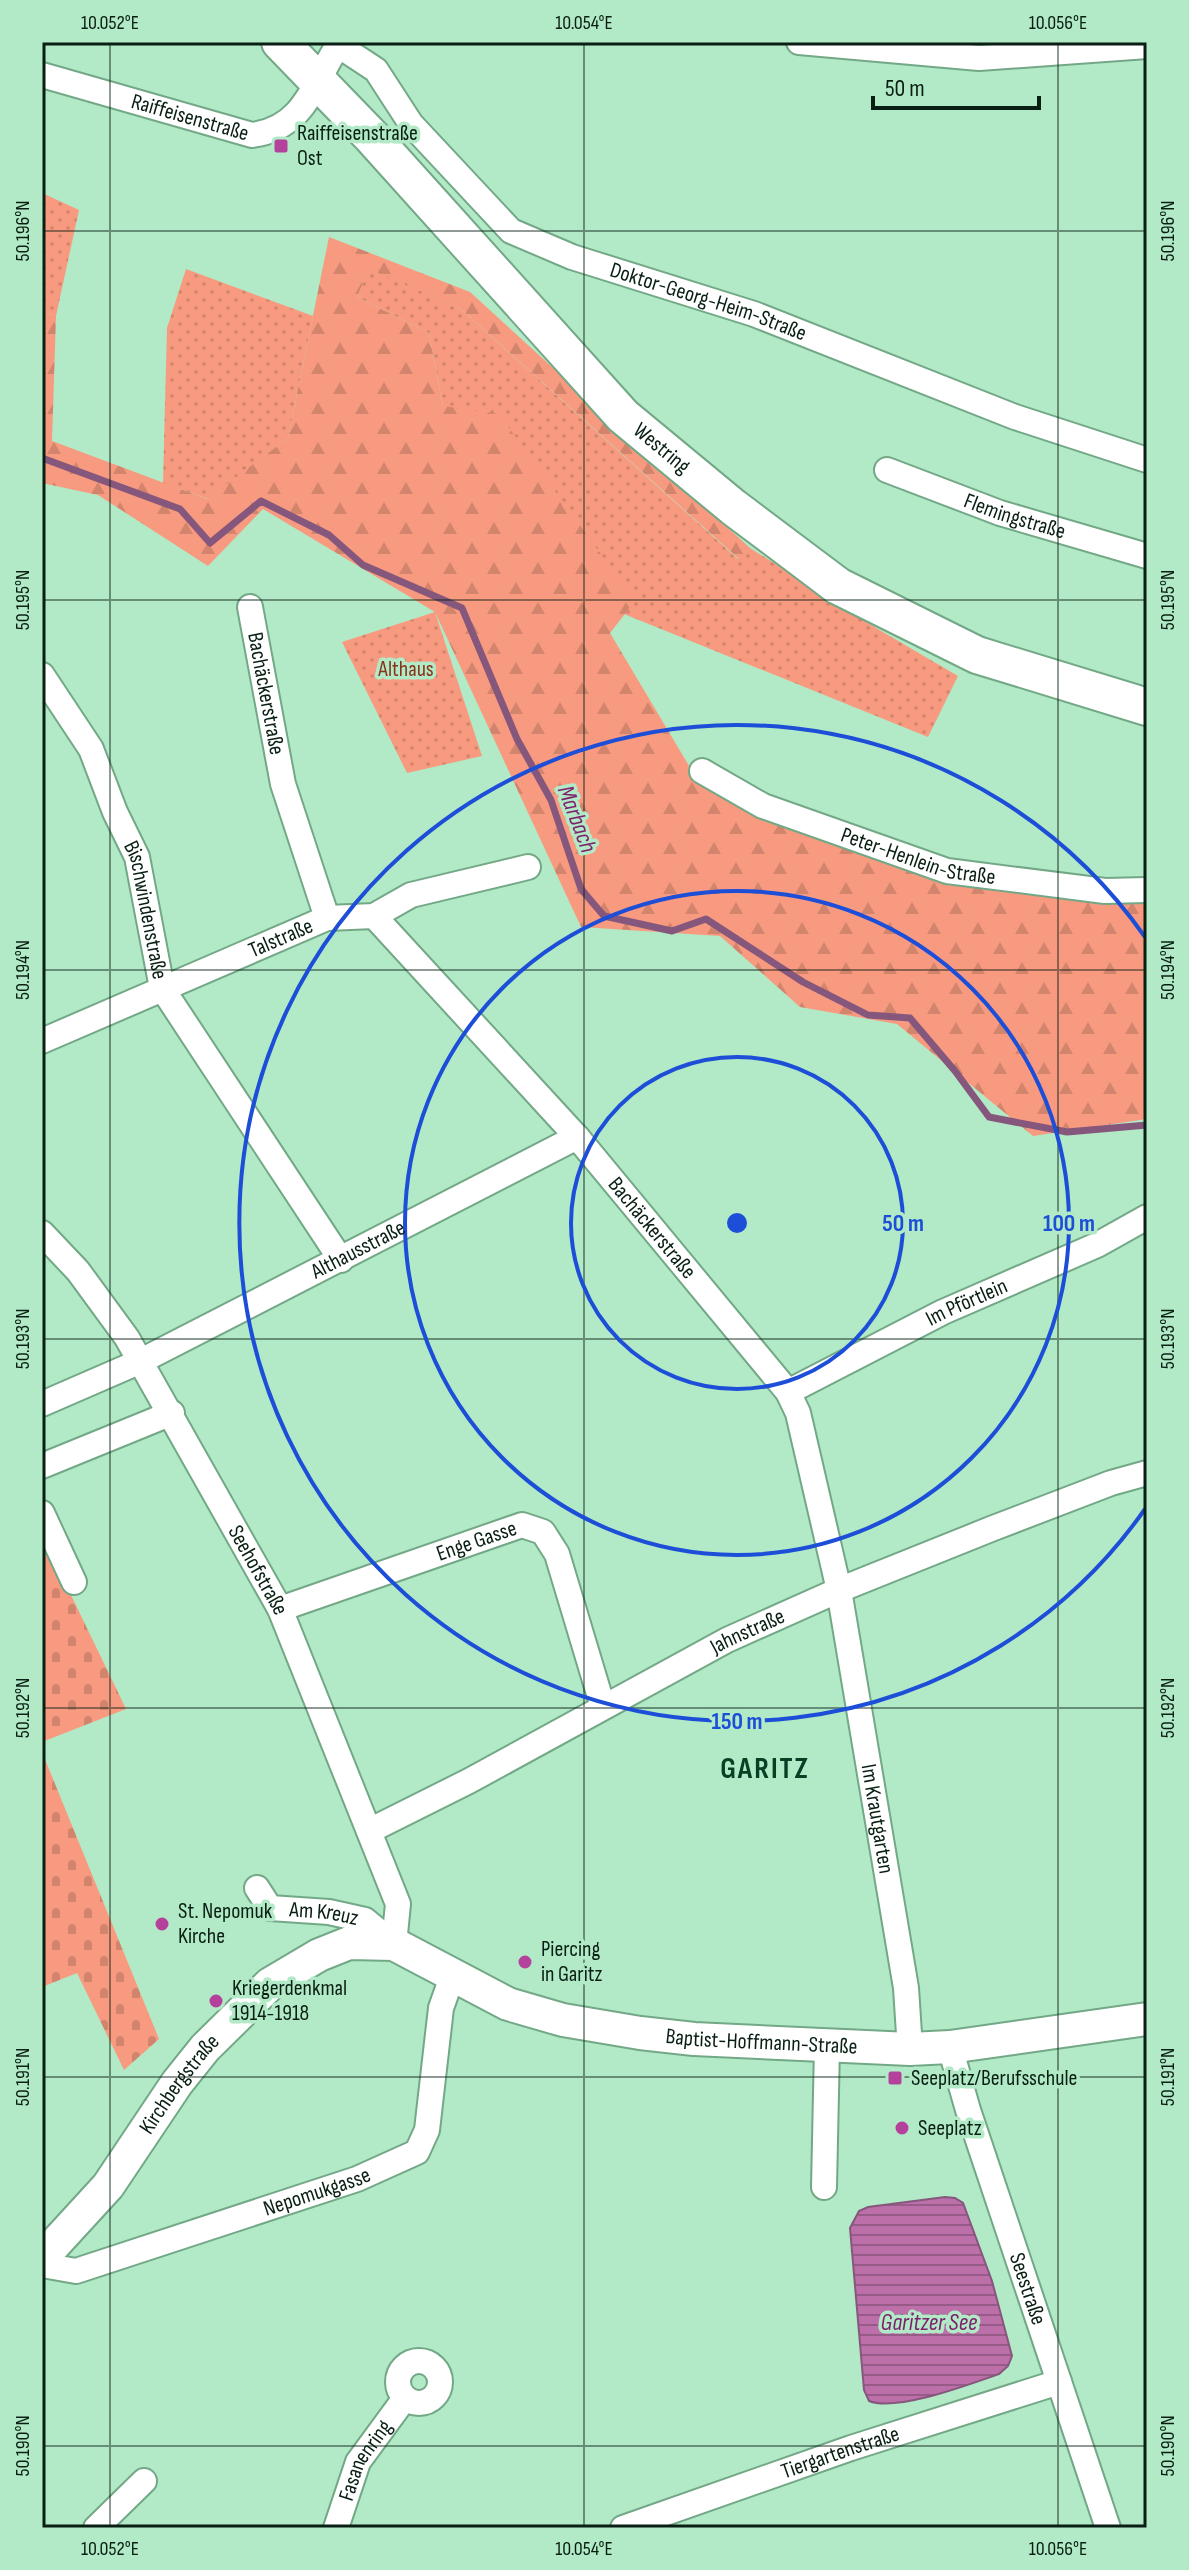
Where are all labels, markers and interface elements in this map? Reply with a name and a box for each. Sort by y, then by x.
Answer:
text: 10.052°E [81,11,139,35]
text: 10.054°E [555,11,613,35]
text: 10.056°E [1029,11,1087,35]
scale bar [873,60,1039,110]
text: 50 m [885,74,925,103]
street label: Raiffeisenstraße [128,88,252,147]
place label: Raiffeisenstraße Ost [297,120,418,172]
marker: Raiffeisenstraße Ost [272,137,290,155]
text: 50.196°N [11,200,35,262]
text: 50.196°N [1156,200,1180,262]
street label: Doktor-Georg-Heim-Straße [607,256,810,347]
street label: Westring [628,417,696,480]
street label: Flemingstraße [960,487,1069,545]
text: 50.195°N [11,570,35,630]
text: 50.195°N [1156,570,1180,630]
street label: Bachäckerstraße [241,630,291,757]
park label: Althaus [377,656,434,683]
water label: Marbach [551,781,603,857]
street label: Peter-Henlein-Straße [837,821,997,891]
street label: Bischwindenstraße [118,836,174,981]
street label: Talstraße [244,912,317,964]
text: 50.194°N [11,940,35,1000]
text: 50.194°N [1156,940,1180,1000]
street label: Bachäckerstraße [602,1171,702,1284]
centre of rings [723,1209,751,1237]
text: 50 m [882,1209,924,1238]
text: 100 m [1043,1209,1095,1238]
street label: Althausstraße [305,1214,410,1285]
street label: Im Pförtlein [921,1272,1011,1332]
text: 50.193°N [11,1309,35,1369]
text: 50.193°N [1156,1309,1180,1369]
street label: Enge Gasse [433,1514,520,1567]
street label: Seehofstraße [222,1520,294,1619]
street label: Jahnstraße [704,1603,789,1661]
text: 50.192°N [11,1678,35,1738]
text: 50.192°N [1156,1678,1180,1738]
text: 150 m [711,1707,763,1736]
district label: GARITZ [720,1751,810,1787]
street label: Im Krautgarten [855,1762,900,1876]
street label: Am Kreuz [288,1896,361,1932]
place label: St. Nepomuk Kirche [178,1898,273,1950]
marker: St. Nepomuk Kirche [153,1915,171,1933]
place label: Piercing in Garitz [541,1936,603,1988]
marker: Piercing in Garitz [516,1953,534,1971]
place label: Kriegerdenkmal 1914-1918 [232,1975,347,2027]
marker: Kriegerdenkmal 1914-1918 [207,1992,225,2010]
street label: Baptist-Hoffmann-Straße [664,2022,858,2060]
street label: Kirchbergstraße [133,2028,225,2139]
text: 50.191°N [11,2048,35,2106]
text: 50.191°N [1156,2048,1180,2106]
place label: Seeplatz/Berufsschule [911,2065,1077,2092]
marker: Seeplatz/Berufsschule [886,2069,904,2087]
place label: Seeplatz [918,2115,982,2142]
marker: Seeplatz [893,2119,911,2137]
street label: Nepomukgasse [260,2161,375,2222]
street label: Seestraße [1003,2249,1052,2328]
water label: Garitzer See [881,2308,977,2337]
street label: Fasanenring [333,2414,398,2504]
text: 50.190°N [11,2415,35,2477]
text: 50.190°N [1156,2415,1180,2477]
street label: Tiergartenstraße [777,2420,903,2485]
text: 10.052°E [81,2537,139,2561]
text: 10.054°E [555,2537,613,2561]
text: 10.056°E [1029,2537,1087,2561]

